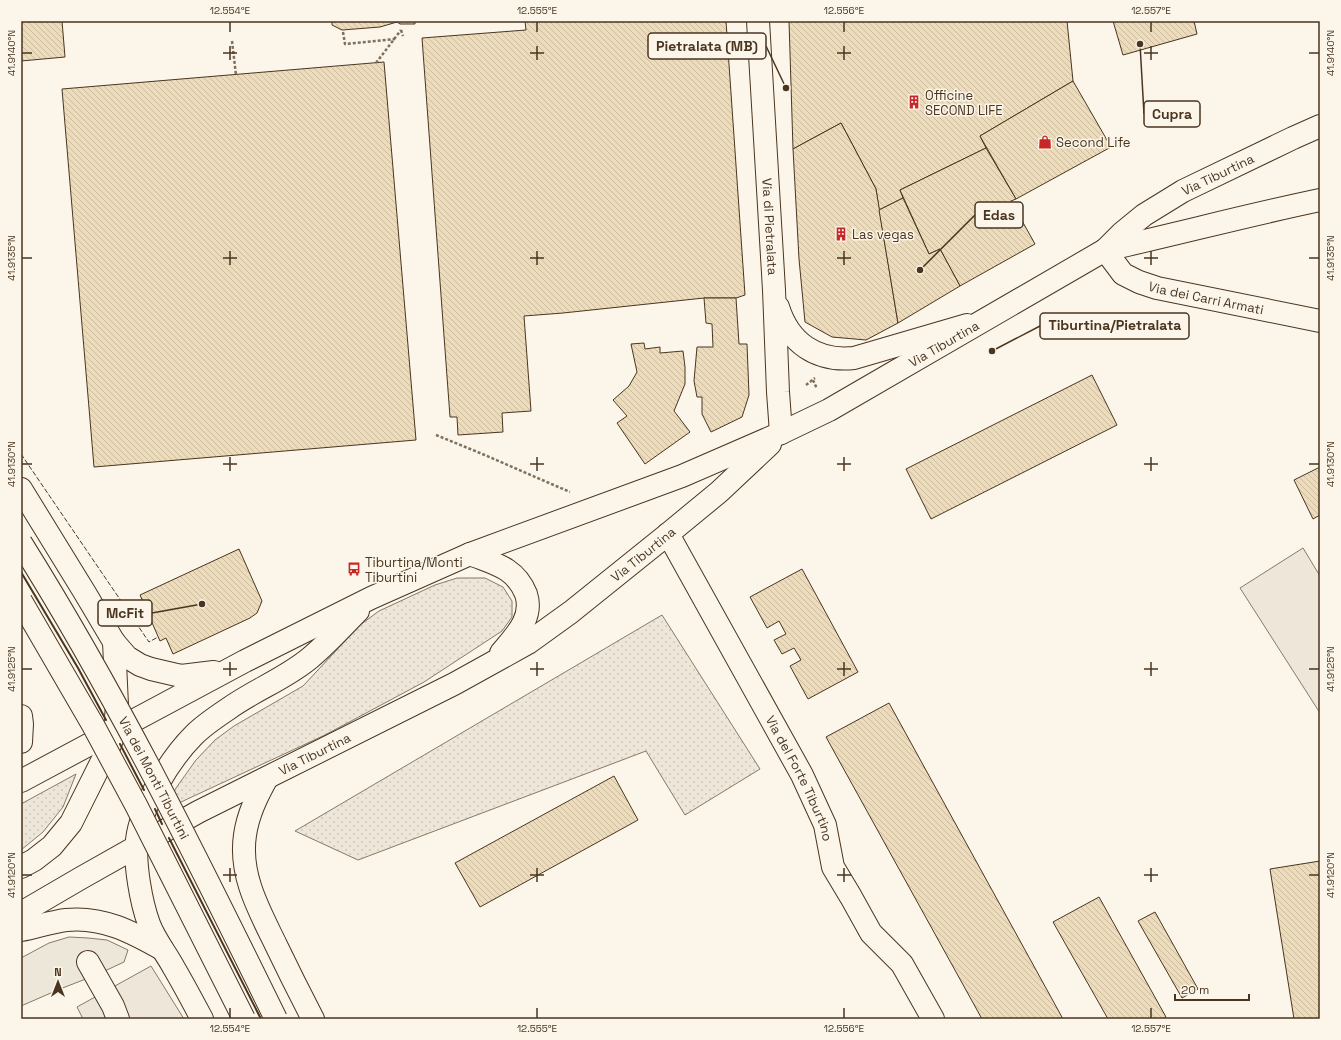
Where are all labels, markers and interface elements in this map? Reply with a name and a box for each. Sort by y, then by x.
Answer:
text: 12.554°E [210,4,251,17]
text: 12.555°E [517,4,557,17]
text: 12.556°E [824,4,865,17]
text: 12.557°E [1131,4,1171,17]
text: 41.9140°N [5,30,18,76]
text: 41.9140°N [1324,30,1337,76]
callout: Pietralata (MB) [648,33,766,59]
text: Pietralata (MB) [656,37,758,55]
place label: Officine SECOND LIFE [925,87,1003,119]
building icon: Officine SECOND LIFE [906,94,922,110]
callout: Cupra [1144,101,1200,127]
text: Cupra [1152,105,1192,123]
shop icon: Second Life [1037,134,1053,150]
place label: Second Life [1056,134,1131,151]
street label: Via Tiburtina [1179,150,1257,199]
street label: Via di Pietralata [758,178,781,276]
callout: Edas [975,202,1023,228]
text: Edas [983,206,1015,224]
building icon: Las vegas [833,226,849,242]
place label: Las vegas [852,226,914,243]
text: 41.9135°N [5,235,18,281]
text: 41.9135°N [1324,235,1337,281]
street label: Via dei Carri Armati [1146,278,1265,318]
callout: Tiburtina/Pietralata [1040,313,1189,339]
text: Tiburtina/Pietralata [1049,316,1181,334]
street label: Via Tiburtina [906,317,983,371]
text: 41.9130°N [5,441,18,487]
text: 41.9130°N [1324,441,1337,487]
street label: Via Tiburtina [607,523,680,586]
place label: Tiburtina/Monti Tiburtini [365,554,463,586]
bus stop icon: Tiburtina/Monti Tiburtini [346,561,362,577]
callout: McFit [98,600,152,626]
text: McFit [106,604,144,622]
text: 41.9125°N [5,646,18,692]
text: 41.9125°N [1324,646,1337,692]
street label: Via del Forte Tiburtino [762,713,836,843]
street label: Via dei Monti Tiburtini [115,714,193,842]
street label: Via Tiburtina [276,729,354,779]
text: 41.9120°N [5,852,18,898]
text: 41.9120°N [1324,852,1337,898]
north arrow [38,962,78,1002]
text: N [54,965,62,979]
scale bar [1175,976,1249,1002]
text: 20 m [1181,982,1209,998]
text: 12.554°E [210,1022,251,1035]
text: 12.555°E [517,1022,557,1035]
text: 12.556°E [824,1022,865,1035]
text: 12.557°E [1131,1022,1171,1035]

